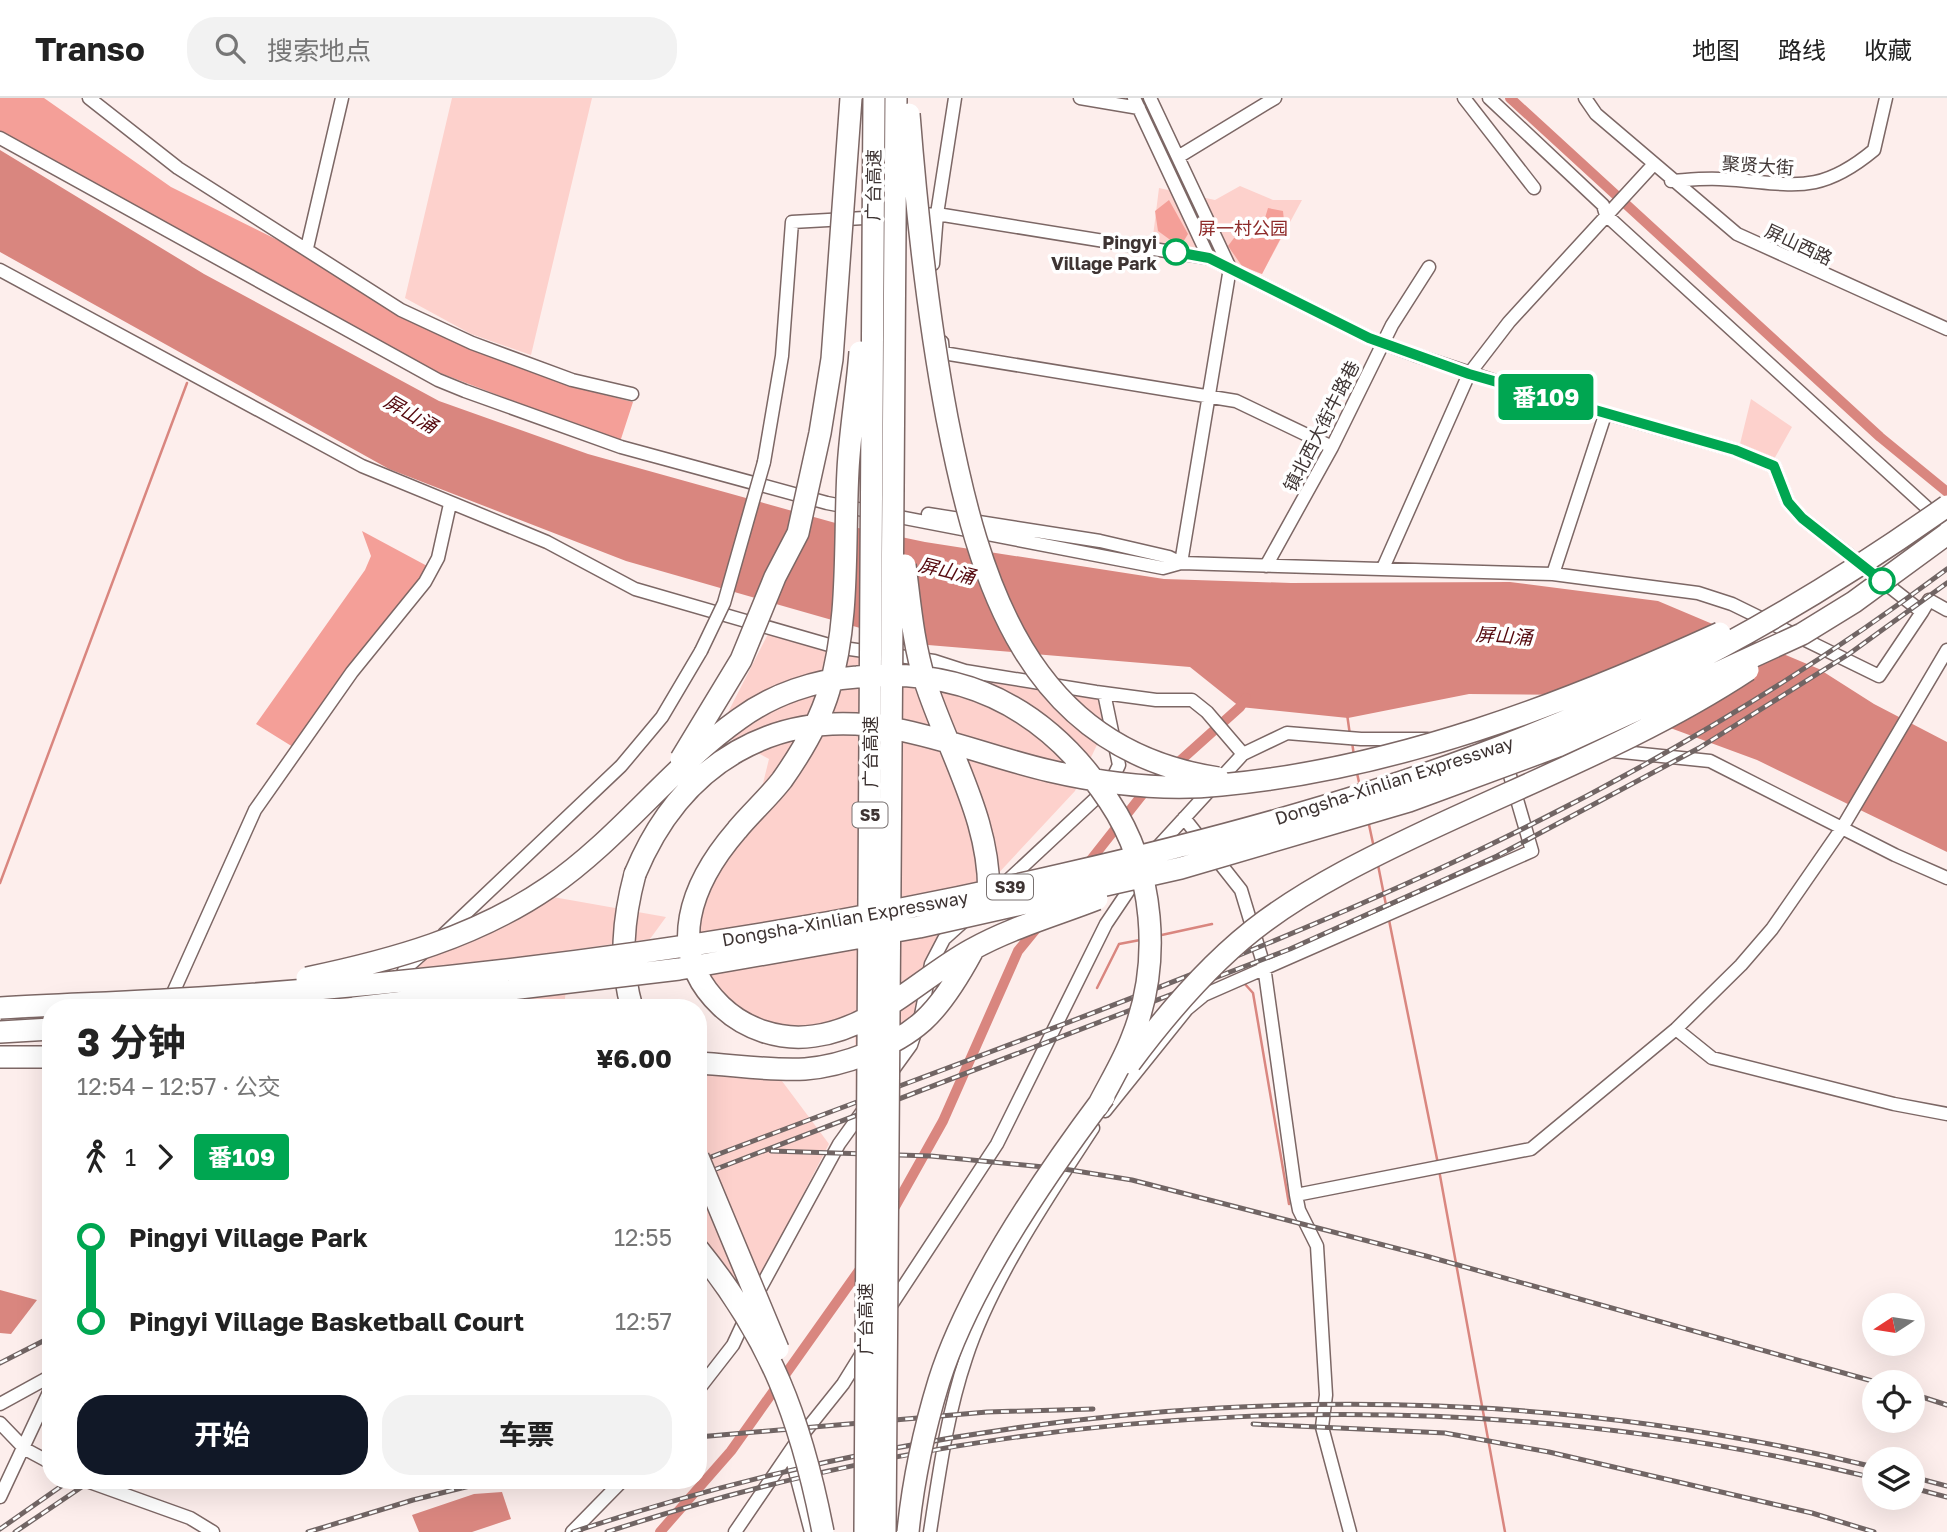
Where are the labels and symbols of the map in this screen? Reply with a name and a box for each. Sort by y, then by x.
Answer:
street label: 广台高速 [861,149,885,221]
street label: 聚贤大街 [1721,152,1795,178]
park label: 屏一村公园 [1198,217,1288,239]
street label: 屏山西路 [1762,219,1836,269]
place label: Pingyi Village Park [1051,231,1158,274]
marker: Pingyi Village Park [1163,239,1189,265]
street label: 镇北西大街牛路巷 [1279,357,1363,495]
line badge: 番109 [1497,374,1595,420]
water label: 屏山涌 [381,389,443,438]
water label: 屏山涌 [917,552,979,589]
unlabelled marker [1869,568,1895,594]
water label: 屏山涌 [1475,622,1535,649]
street label: 广台高速 [859,716,881,788]
street label: Dongsha-Xinlian Expressway [1272,731,1516,829]
road number: S5 [852,802,888,828]
road number: S39 [987,874,1033,900]
street label: Dongsha-Xinlian Expressway [720,885,970,951]
street label: 广台高速 [854,1283,876,1355]
north arrow [1862,1293,1925,1356]

